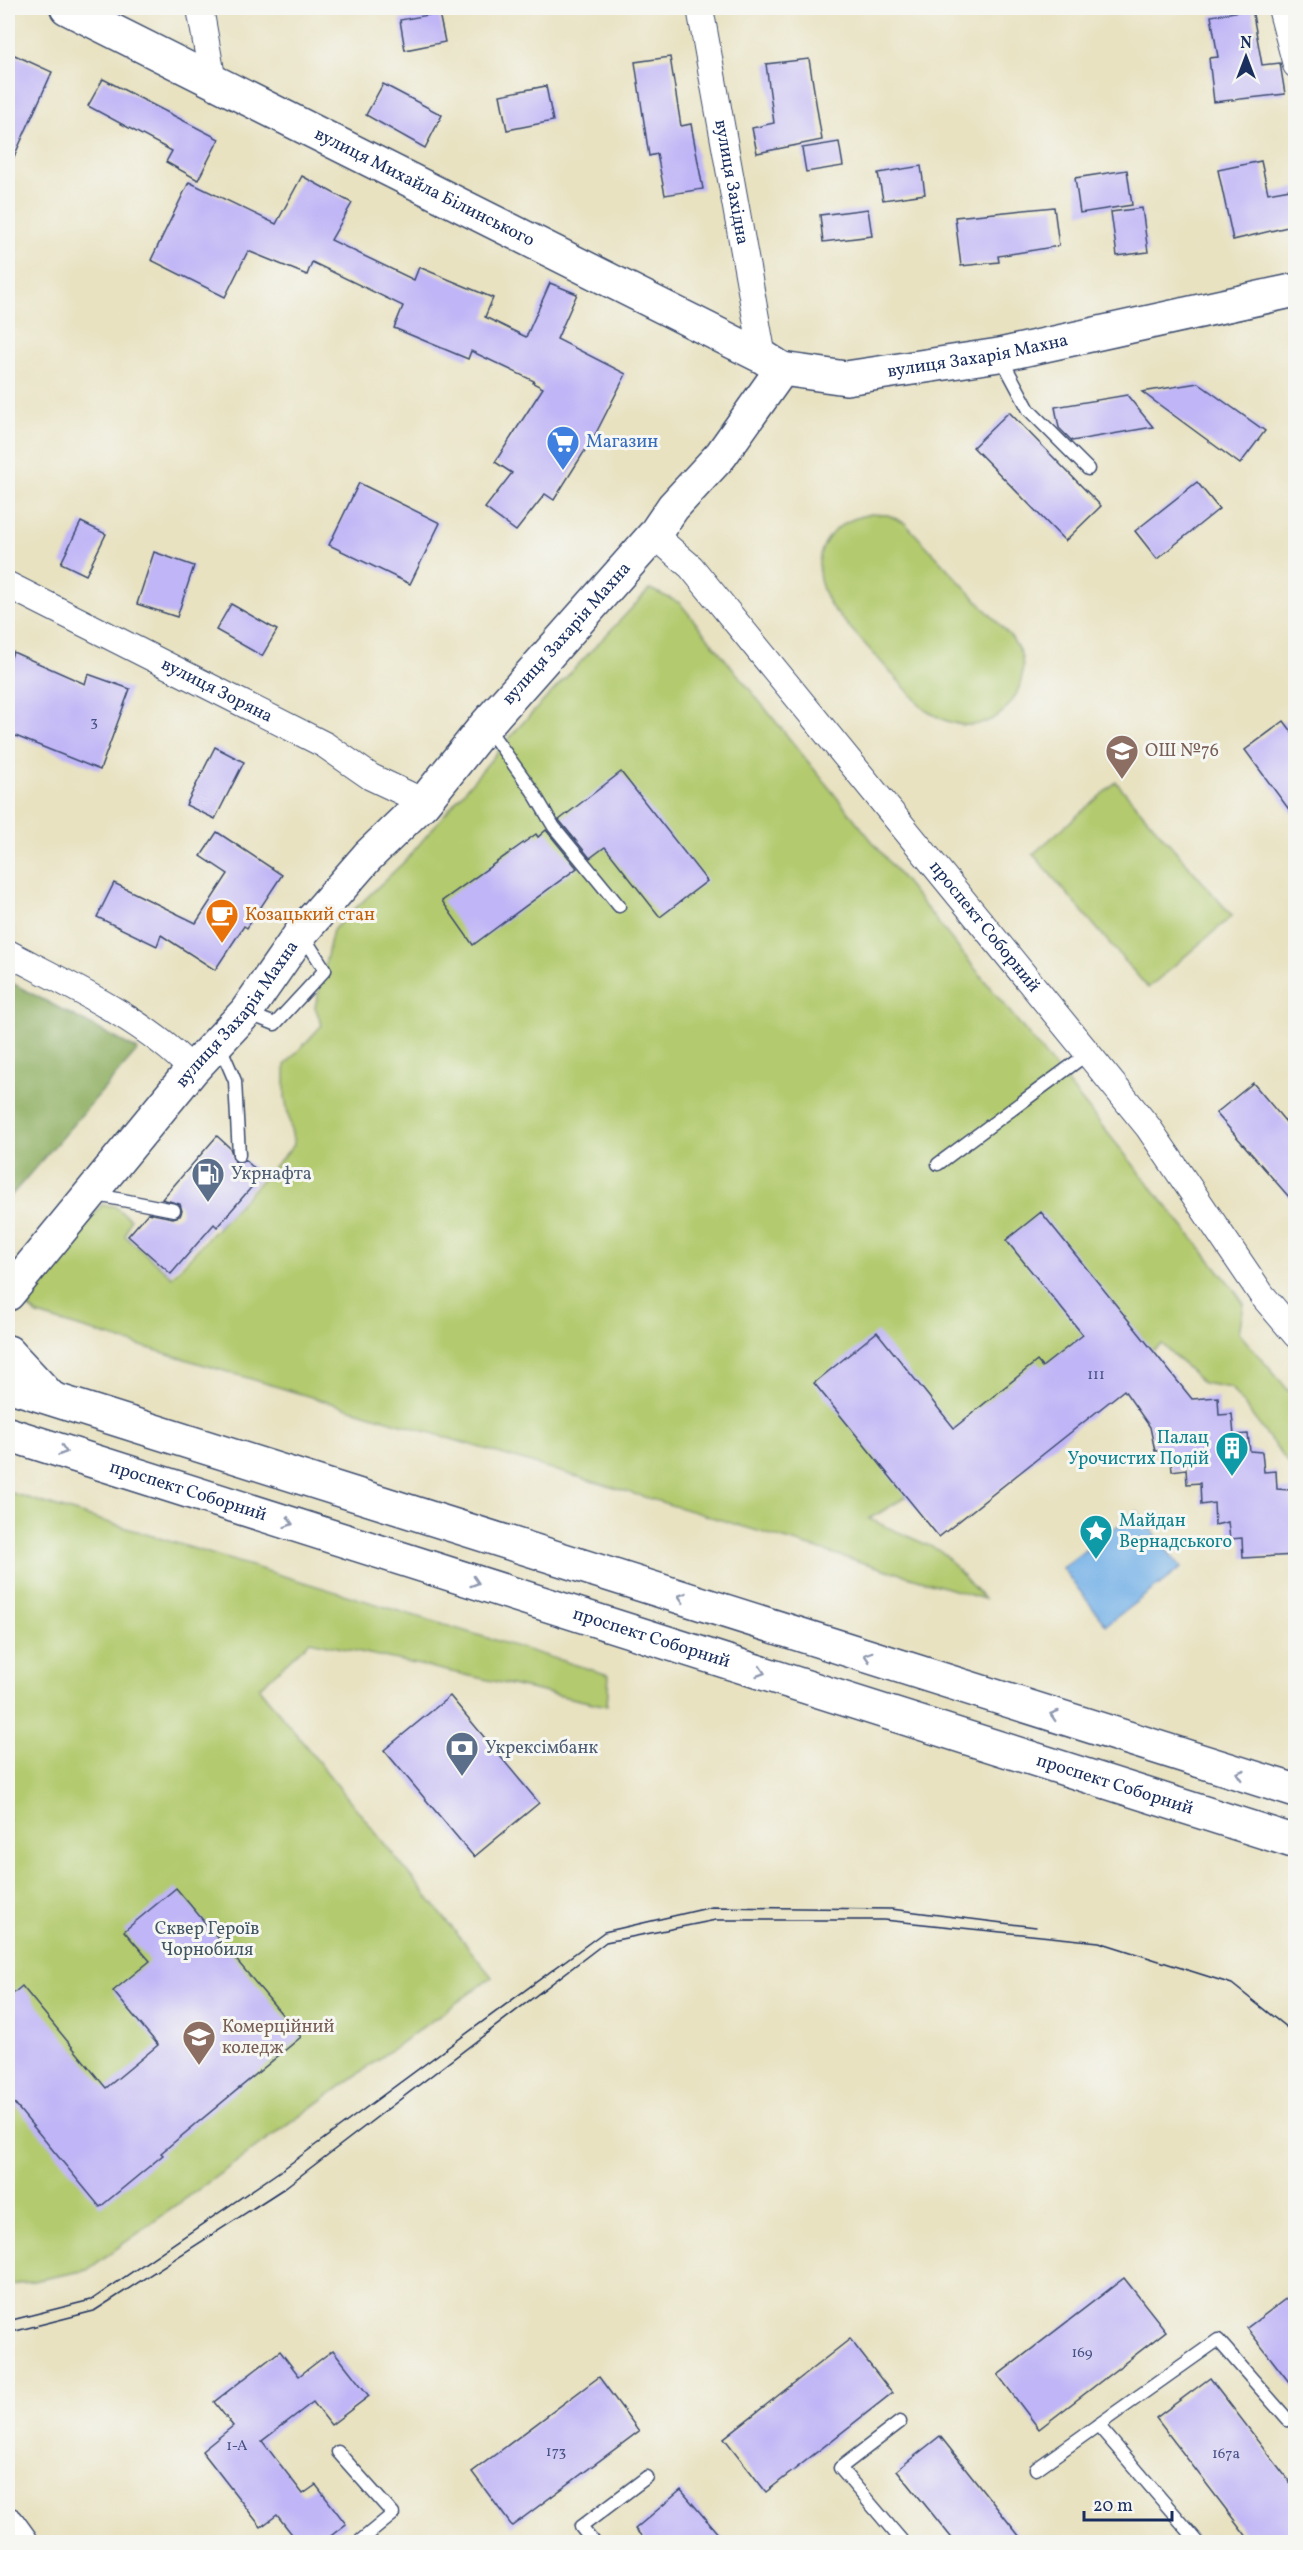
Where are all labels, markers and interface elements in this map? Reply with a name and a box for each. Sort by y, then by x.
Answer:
north arrow [1216,27,1276,87]
text: N [1240,33,1252,55]
street label: вулиця Західна [708,118,755,247]
street label: вулиця Михайла Білинського [310,122,539,253]
street label: вулиця Захарія Махна [886,328,1070,384]
supermarket icon: Магазин [545,424,581,471]
place label: Магазин [586,430,658,455]
street label: вулиця Захарія Махна [497,557,637,711]
street label: вулиця Зоряна [157,652,277,729]
house number: 3 [90,712,98,733]
school or university icon: ОШ №76 [1104,733,1140,780]
place label: ОШ №76 [1145,739,1219,764]
street label: проспект Соборний [923,855,1046,998]
cafe icon: Козацький стан [204,897,240,944]
place label: Козацький стан [245,903,375,928]
street label: вулиця Захарія Махна [170,936,305,1093]
fuel station icon: Укрнафта [190,1156,226,1203]
place label: Укрнафта [231,1162,312,1187]
house number: 111 [1087,1365,1105,1386]
place label: Палац Урочистих Подій [1067,1426,1209,1472]
building icon: Палац Урочистих Подій [1214,1430,1250,1477]
one-way arrow [57,1444,68,1456]
street label: проспект Соборний [107,1454,270,1528]
place label: Майдан Вернадського [1119,1509,1232,1555]
place icon: Майдан Вернадського [1078,1513,1114,1560]
one-way arrow [283,1516,294,1528]
one-way arrow [469,1575,480,1587]
one-way arrow [677,1592,688,1605]
street label: проспект Соборний [570,1601,733,1674]
one-way arrow [863,1651,874,1663]
one-way arrow [755,1665,766,1678]
one-way arrow [1049,1710,1060,1722]
bank icon: Укрексімбанк [444,1730,480,1777]
place label: Укрексімбанк [485,1736,598,1761]
street label: проспект Соборний [1033,1748,1196,1821]
one-way arrow [1235,1768,1246,1781]
park label: Сквер Героїв Чорнобиля [155,1917,259,1963]
place label: Комерційний коледж [222,2015,334,2061]
school or university icon: Комерційний коледж [181,2019,217,2066]
house number: 169 [1071,2343,1093,2364]
house number: 1-А [226,2436,248,2457]
house number: 173 [546,2442,566,2463]
house number: 167а [1212,2444,1240,2465]
scale bar [1084,2484,1172,2522]
text: 20 m [1093,2494,1133,2519]

